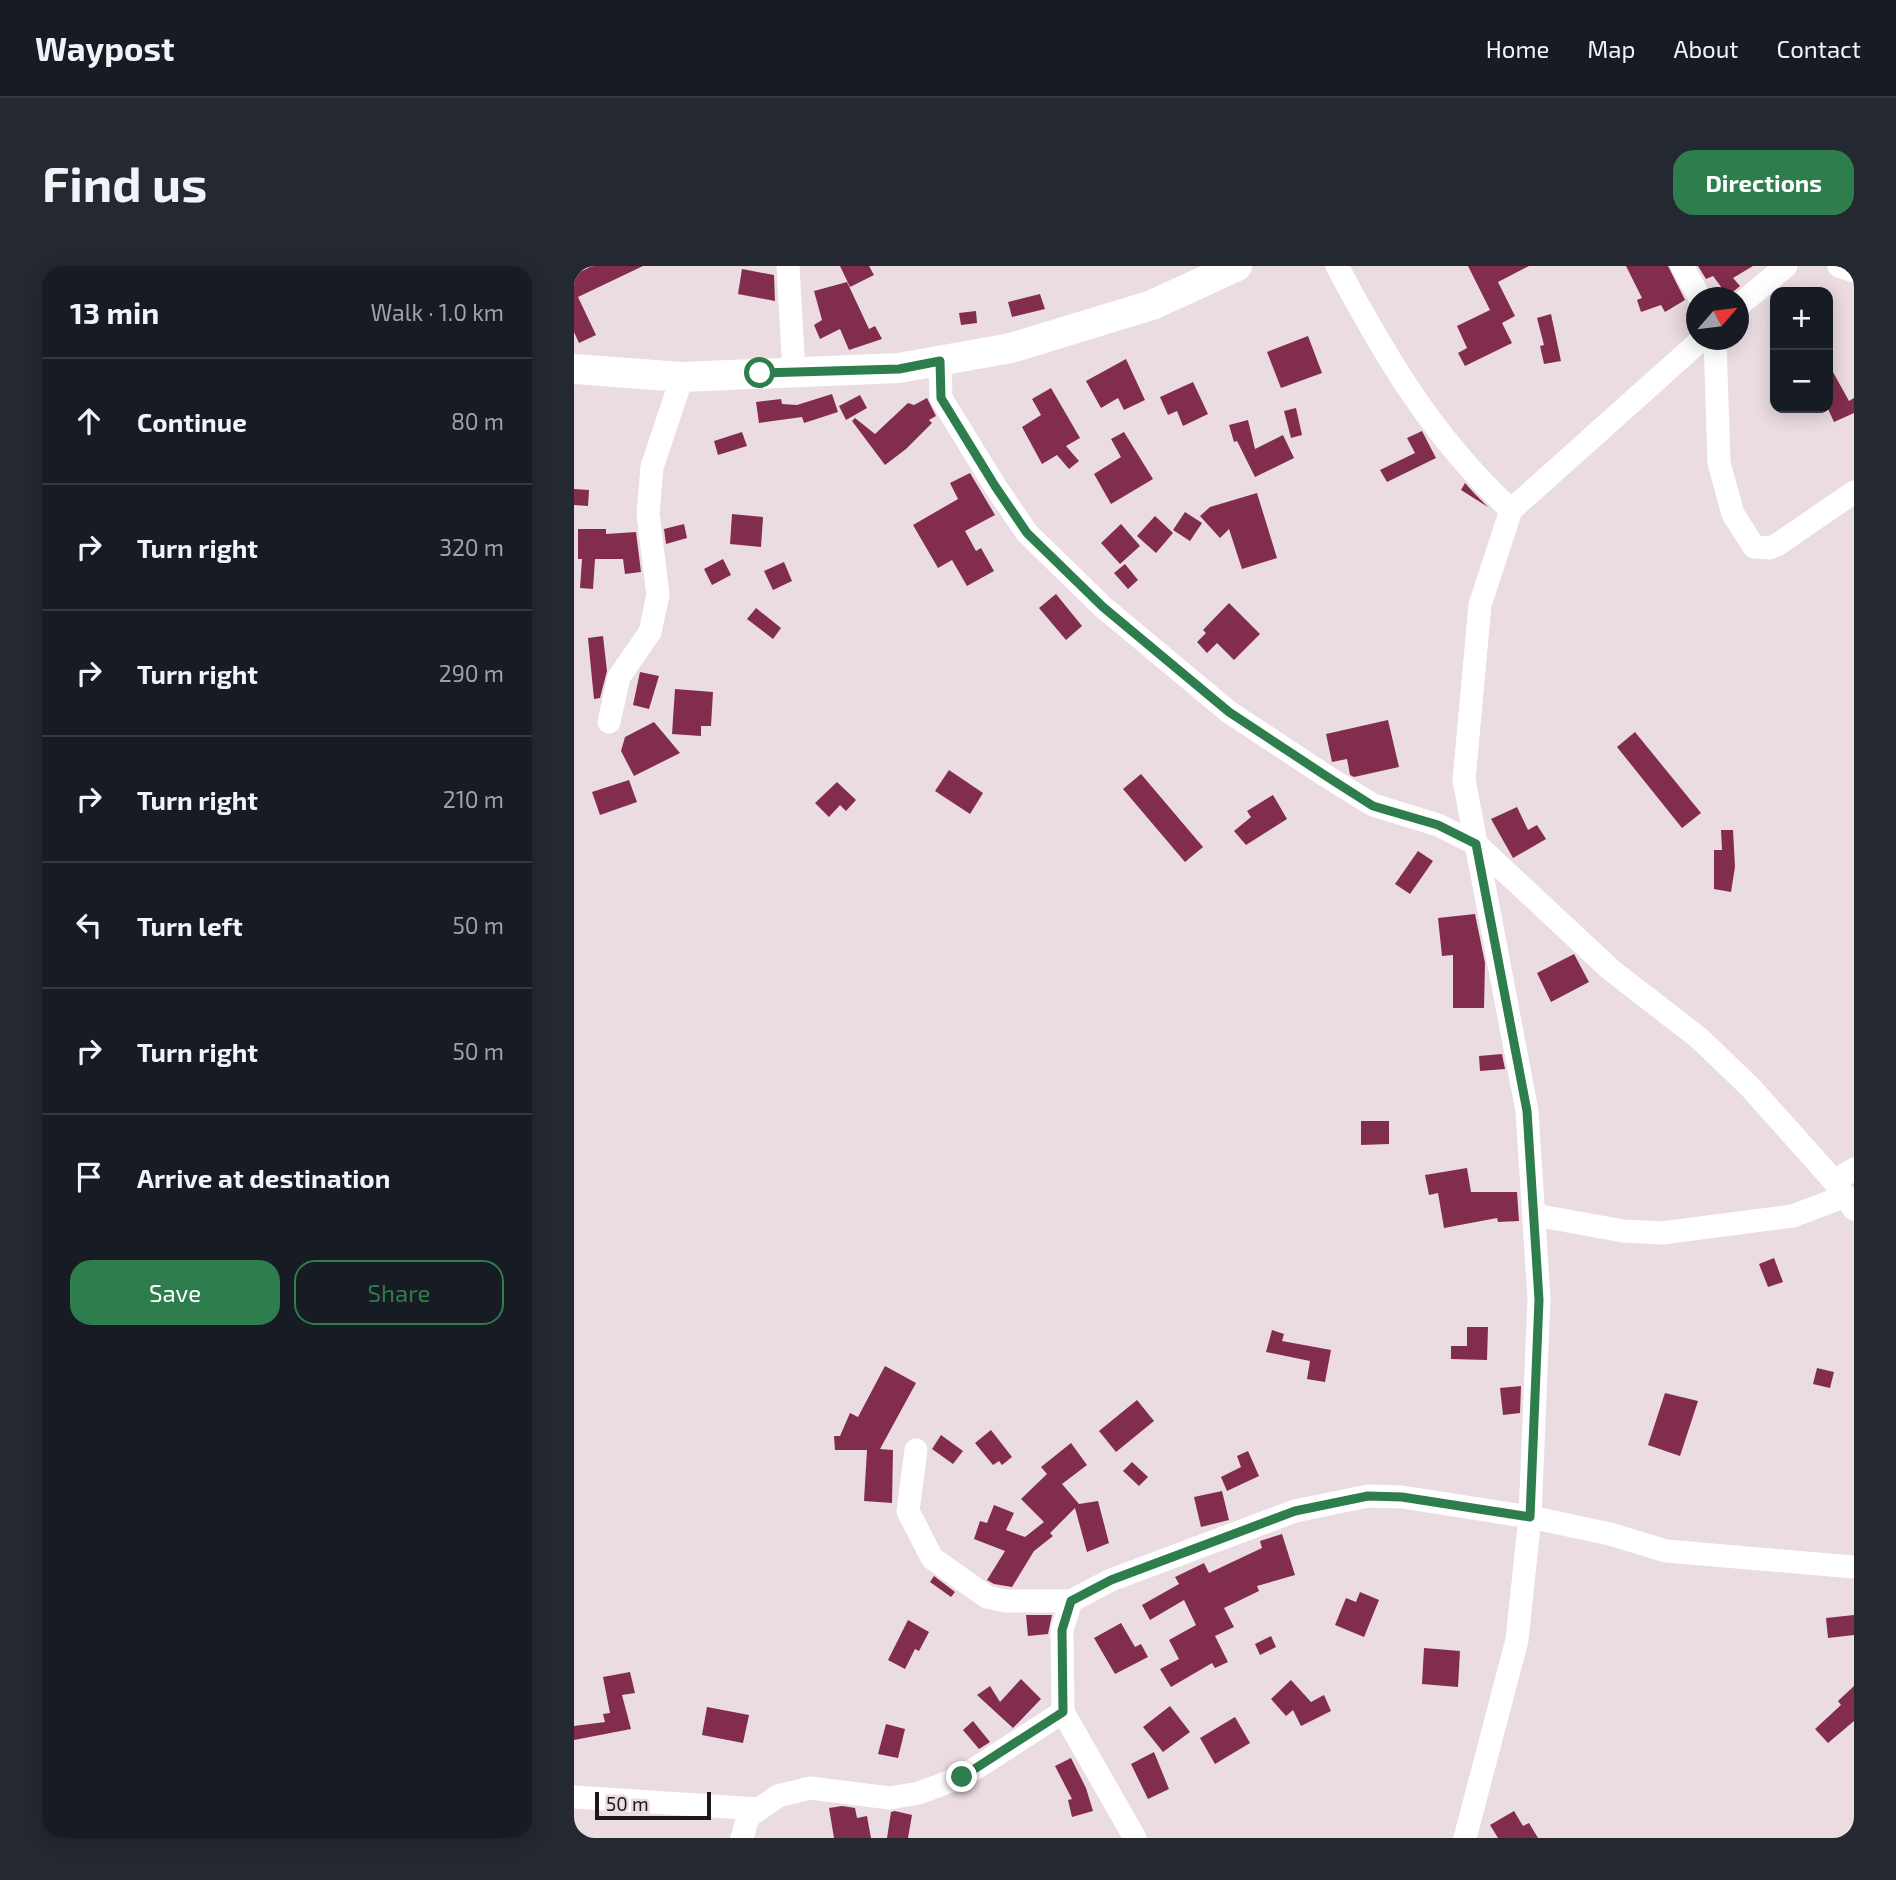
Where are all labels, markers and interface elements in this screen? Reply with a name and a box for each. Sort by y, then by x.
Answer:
text: Waypost [35,28,174,68]
text: Home [1486,34,1549,63]
text: Map [1587,34,1635,63]
text: About [1673,34,1739,63]
text: Contact [1777,34,1861,63]
button: Directions [1673,150,1854,215]
text: Find us [42,153,207,212]
north arrow [1686,287,1749,350]
map controls [1770,287,1833,413]
button: + [1770,287,1833,350]
text: 13 min [70,294,159,330]
text: Walk · 1.0 km [371,298,504,326]
button: − [1770,350,1833,413]
route start [744,357,775,388]
icon: ahead [70,402,108,440]
text: Continue [137,406,247,437]
text: 80 m [451,407,504,435]
icon: right [70,528,108,566]
text: Turn right [137,532,258,563]
text: 320 m [439,533,504,561]
icon: right [70,654,108,692]
text: Turn right [137,658,258,689]
text: 290 m [439,659,504,687]
icon: right [70,780,108,818]
text: Turn right [137,784,258,815]
text: 210 m [443,785,504,813]
icon: left [70,906,108,944]
text: Turn left [137,910,243,941]
text: 50 m [453,911,504,939]
icon: right [70,1032,108,1070]
text: Turn right [137,1036,258,1067]
text: 50 m [453,1037,504,1065]
icon: arrive [70,1158,108,1196]
text: Arrive at destination [137,1162,390,1193]
button: Save [70,1260,280,1325]
button: Share [294,1260,504,1325]
route end [946,1761,977,1792]
scale bar [595,1789,710,1821]
text: 50 m [606,1792,649,1815]

